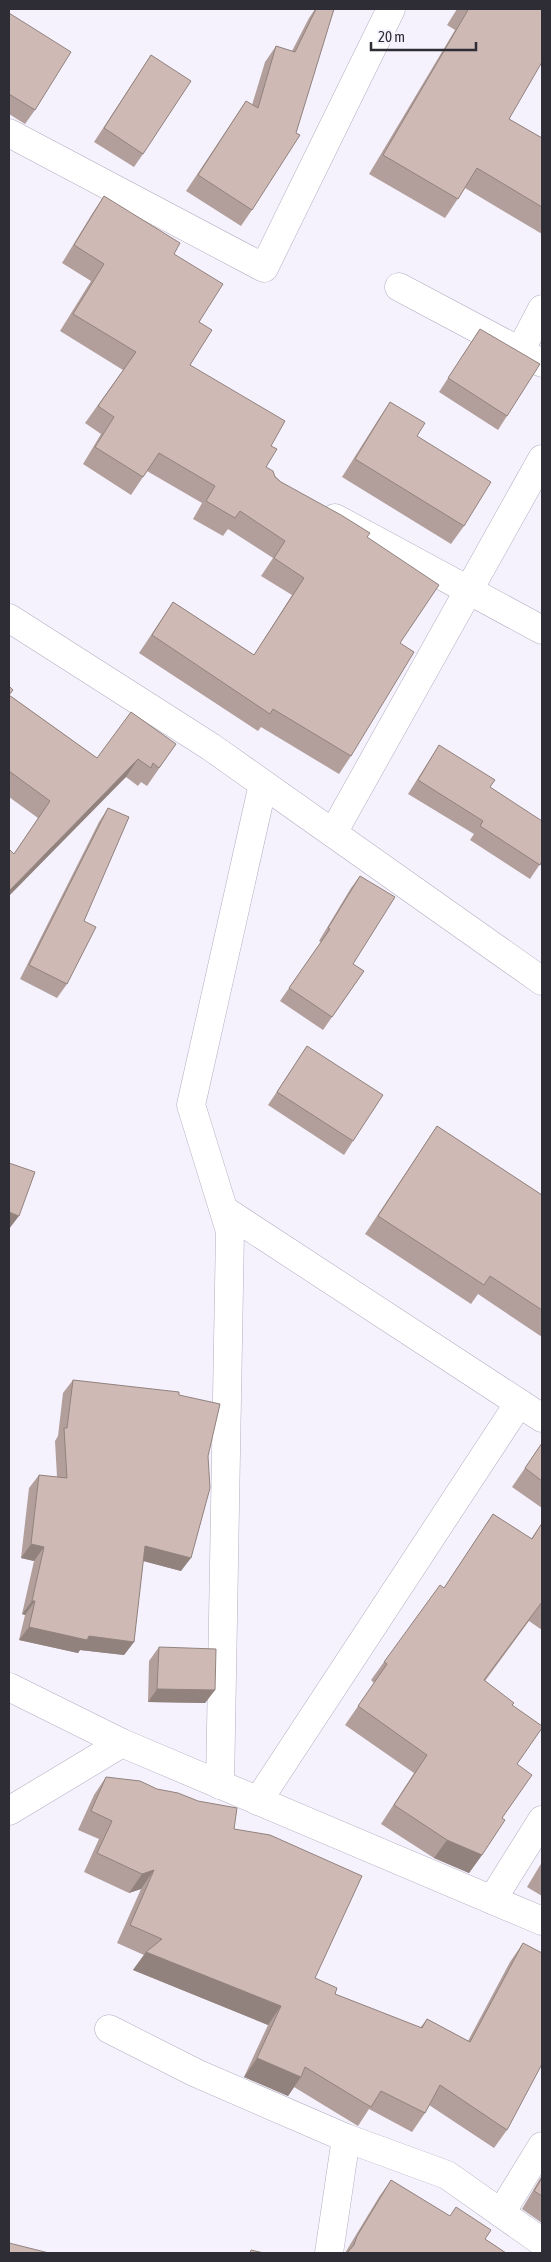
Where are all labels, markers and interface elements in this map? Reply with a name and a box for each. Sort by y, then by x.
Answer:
scale bar [371,20,476,52]
text: 20 m [378,28,405,45]

